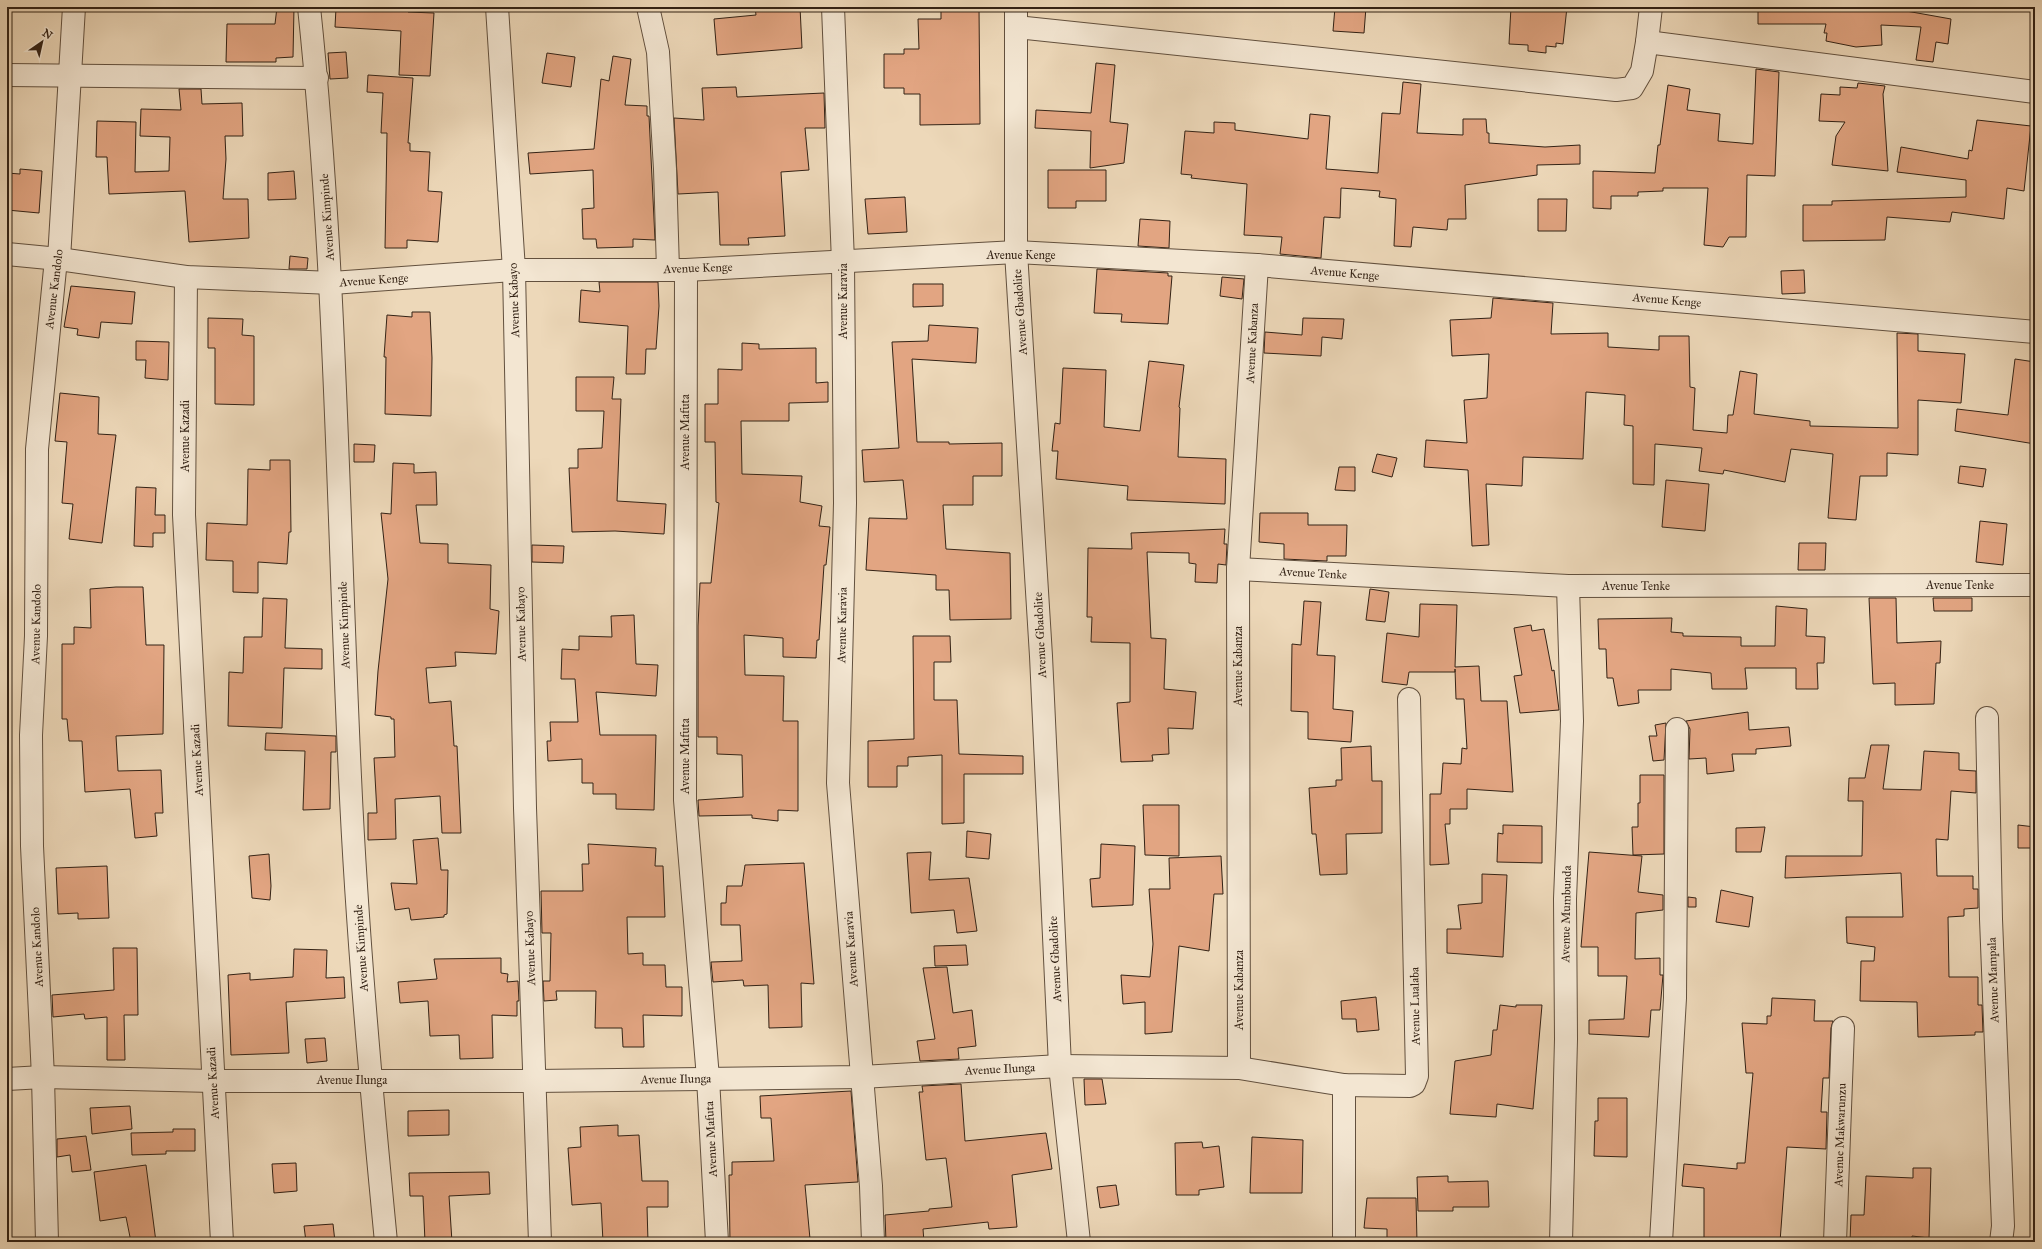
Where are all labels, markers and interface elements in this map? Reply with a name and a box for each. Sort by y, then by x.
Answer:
north arrow [22,22,62,62]
text: N [40,26,55,42]
street label: Avenue Kimpinde [317,173,337,262]
street label: Avenue Kandolo [42,248,66,331]
street label: Avenue Kenge [985,248,1056,263]
street label: Avenue Kenge [662,260,733,277]
street label: Avenue Kabayo [506,262,522,339]
street label: Avenue Karavia [836,262,850,340]
street label: Avenue Kenge [1309,263,1380,284]
street label: Avenue Gbadolite [1010,269,1030,356]
street label: Avenue Kenge [338,271,409,290]
street label: Avenue Kenge [1631,290,1702,311]
street label: Avenue Kabanza [1243,302,1261,384]
street label: Avenue Mafuta [678,393,692,471]
street label: Avenue Kazadi [178,399,192,473]
street label: Avenue Tenke [1278,564,1347,582]
street label: Avenue Tenke [1925,578,1994,592]
street label: Avenue Tenke [1601,579,1670,593]
street label: Avenue Kimpinde [335,581,353,670]
street label: Avenue Kandolo [28,584,44,665]
street label: Avenue Karavia [834,586,850,664]
street label: Avenue Kabayo [513,587,529,662]
street label: Avenue Gbadolite [1031,592,1049,679]
street label: Avenue Kabanza [1231,625,1245,707]
street label: Avenue Mafuta [678,717,692,795]
street label: Avenue Kazadi [188,723,206,797]
street label: Avenue Mumbunda [1558,864,1574,964]
street label: Avenue Kimpinde [351,904,371,993]
street label: Avenue Kandolo [28,907,46,988]
street label: Avenue Kabayo [522,910,538,987]
street label: Avenue Karavia [841,910,861,988]
street label: Avenue Gbadolite [1046,916,1064,1003]
street label: Avenue Mampala [1984,936,2002,1024]
street label: Avenue Kabanza [1232,949,1246,1031]
street label: Avenue Lualaba [1407,966,1423,1046]
street label: Avenue Kazadi [204,1046,222,1120]
street label: Avenue Ilunga [963,1060,1037,1079]
street label: Avenue Ilunga [640,1071,712,1088]
street label: Avenue Ilunga [316,1073,388,1088]
street label: Avenue Makwarunzu [1831,1082,1849,1188]
street label: Avenue Mafuta [702,1100,720,1178]

